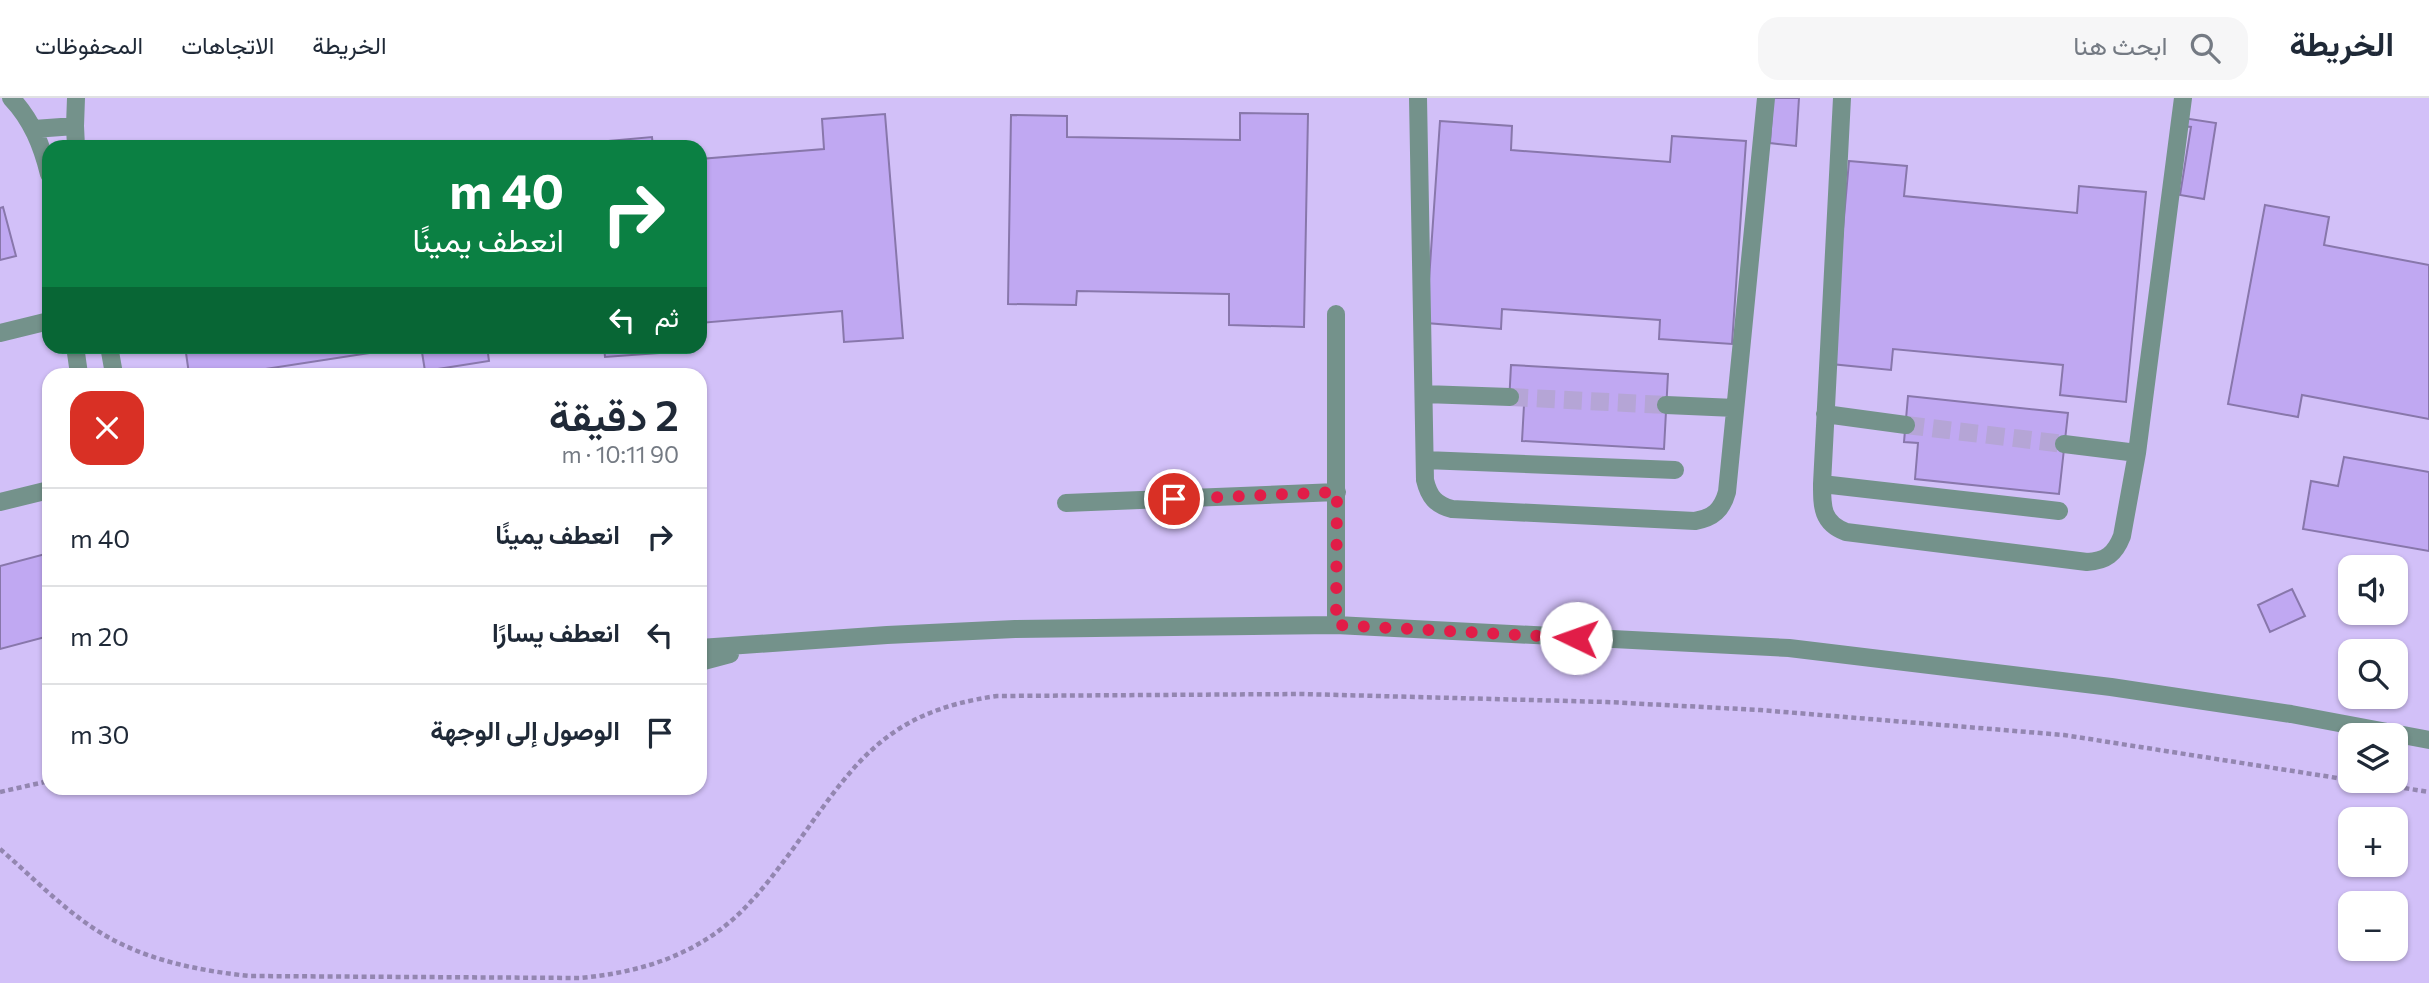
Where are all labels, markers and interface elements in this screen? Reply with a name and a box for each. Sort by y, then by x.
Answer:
search box [1758,17,2248,80]
text: الخريطة [2290,22,2394,63]
text: ابحث هنا [2073,29,2168,60]
icon: search [2186,29,2224,67]
text: المحفوظات [35,30,143,59]
text: الاتجاهات [181,30,274,59]
text: الخريطة [312,30,387,59]
text: 40 m [449,159,564,219]
icon: right [588,168,679,259]
text: انعطف يمينًا [413,219,564,259]
icon: left [603,301,641,339]
text: ثم [655,301,679,332]
text: 2 دقيقة [549,388,679,440]
button: close [70,391,144,465]
text: 90 m · 10:11 [561,440,679,468]
pin [1144,469,1204,529]
icon: arrive [1155,480,1193,518]
text: انعطف يمينًا [495,518,620,549]
icon: right [641,518,679,556]
text: 40 m [70,522,130,553]
map controls [2338,555,2408,961]
button: sound [2338,555,2408,625]
position arrow [1539,601,1613,675]
text: انعطف يسارًا [492,616,620,647]
icon: left [641,616,679,654]
text: 20 m [70,620,129,651]
button: search [2338,639,2408,709]
text: الوصول إلى الوجهة [430,714,620,745]
icon: arrive [641,714,679,752]
text: 30 m [70,718,129,749]
button: layers [2338,723,2408,793]
button: + [2338,807,2408,877]
button: − [2338,891,2408,961]

